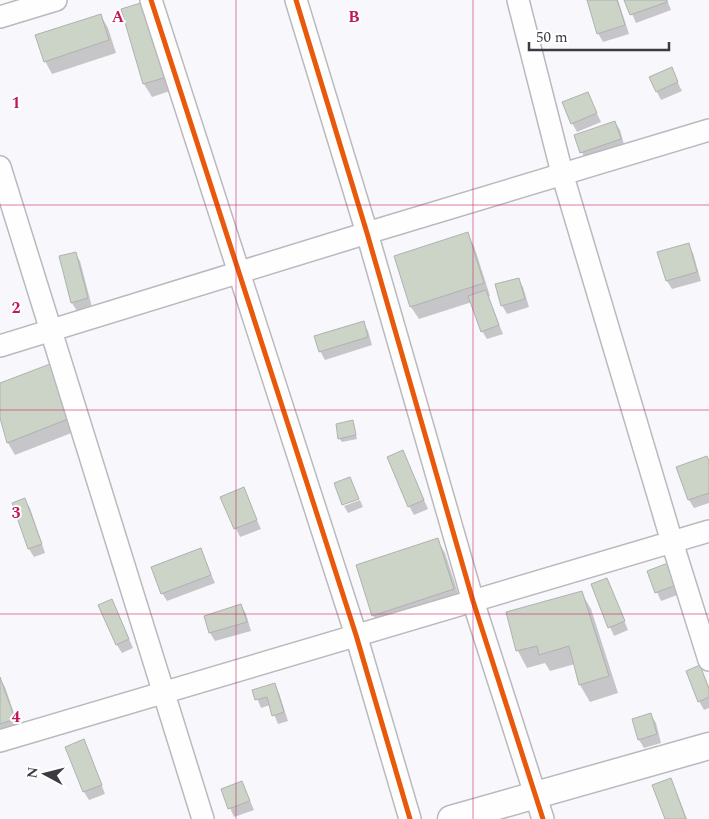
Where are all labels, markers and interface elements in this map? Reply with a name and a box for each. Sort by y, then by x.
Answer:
text: A [112,5,125,29]
text: B [348,5,360,29]
scale bar [529,20,669,52]
text: 50 m [536,26,568,49]
text: 1 [12,91,20,115]
text: 2 [12,296,21,320]
text: 3 [12,501,21,525]
text: 4 [12,705,21,729]
north arrow [20,749,70,799]
text: N [21,766,44,779]

